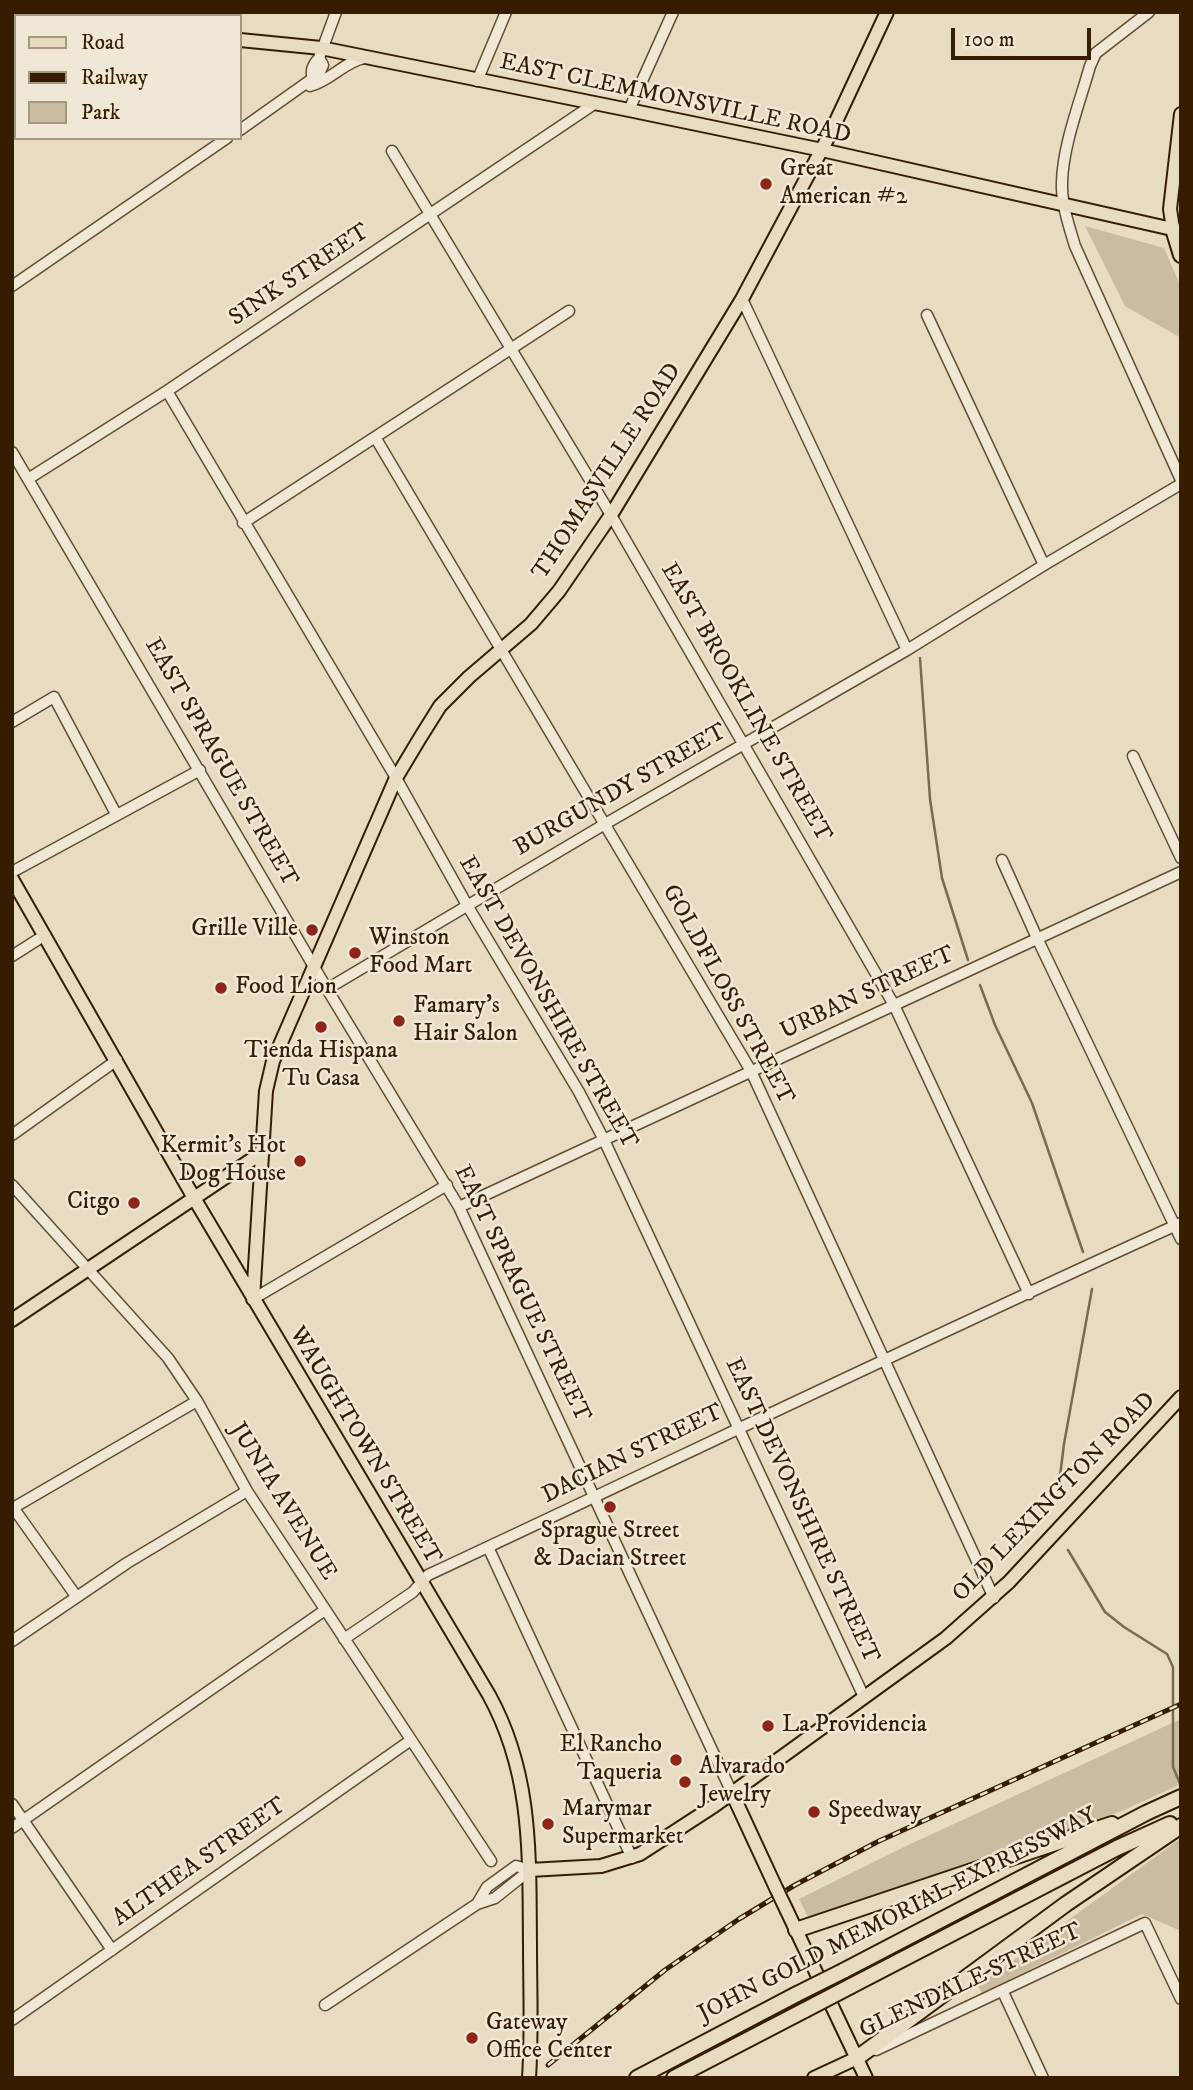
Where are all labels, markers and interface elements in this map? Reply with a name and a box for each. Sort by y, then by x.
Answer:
legend [14,14,242,140]
scale bar [955,14,1095,58]
text: 100 m [964,27,1015,53]
text: Road [81,30,125,56]
street label: EAST CLEMMONSVILLE ROAD [497,49,853,151]
text: Railway [81,65,148,91]
text: Park [81,100,120,126]
place label: Great American #2 [780,156,908,212]
marker: Great American #2 [758,176,774,192]
street label: SINK STREET [224,218,376,334]
street label: THOMASVILLE ROAD [527,358,689,586]
street label: EAST BROOKLINE STREET [653,558,837,848]
street label: EAST SPRAGUE STREET [137,634,303,892]
street label: BURGUNDY STREET [509,718,733,864]
street label: EAST DEVONSHIRE STREET [451,851,643,1155]
street label: GOLDFLOSS STREET [655,880,799,1110]
place label: Grille Ville [191,916,298,944]
marker: Grille Ville [304,922,320,938]
place label: Winston Food Mart [369,925,472,981]
street label: URBAN STREET [776,941,960,1047]
marker: Winston Food Mart [347,945,363,961]
place label: Food Lion [235,974,337,1002]
marker: Food Lion [213,980,229,996]
place label: Famary's Hair Salon [413,993,518,1049]
marker: Famary's Hair Salon [391,1013,407,1029]
marker: Tienda Hispana Tu Casa [313,1019,329,1035]
place label: Tienda Hispana Tu Casa [244,1038,398,1094]
place label: Kermit's Hot Dog House [161,1133,286,1189]
marker: Kermit's Hot Dog House [292,1153,308,1169]
street label: EAST SPRAGUE STREET [446,1161,596,1427]
place label: Citgo [67,1189,120,1217]
marker: Citgo [126,1195,142,1211]
street label: WAUGHTOWN STREET [282,1322,446,1570]
street label: EAST DEVONSHIRE STREET [718,1354,884,1668]
street label: OLD LEXINGTON ROAD [947,1387,1163,1609]
street label: DACIAN STREET [538,1399,728,1511]
street label: JUNIA AVENUE [222,1418,342,1586]
marker: Sprague Street & Dacian Street [602,1499,618,1515]
place label: Sprague Street & Dacian Street [534,1518,686,1574]
place label: La Providencia [782,1712,927,1740]
marker: La Providencia [760,1718,776,1734]
place label: El Rancho Taqueria [560,1732,662,1788]
marker: El Rancho Taqueria [668,1752,684,1768]
place label: Alvarado Jewelry [699,1754,785,1810]
marker: Alvarado Jewelry [677,1774,693,1790]
street label: ALTHEA STREET [108,1792,292,1934]
place label: Marymar Supermarket [562,1796,683,1852]
place label: Speedway [828,1798,921,1826]
street label: JOHN GOLD MEMORIAL EXPRESSWAY [694,1802,1102,2030]
marker: Speedway [806,1804,822,1820]
marker: Marymar Supermarket [540,1816,556,1832]
street label: GLENDALE STREET [855,1918,1087,2046]
place label: Gateway Office Center [486,2010,612,2066]
marker: Gateway Office Center [464,2030,480,2046]

